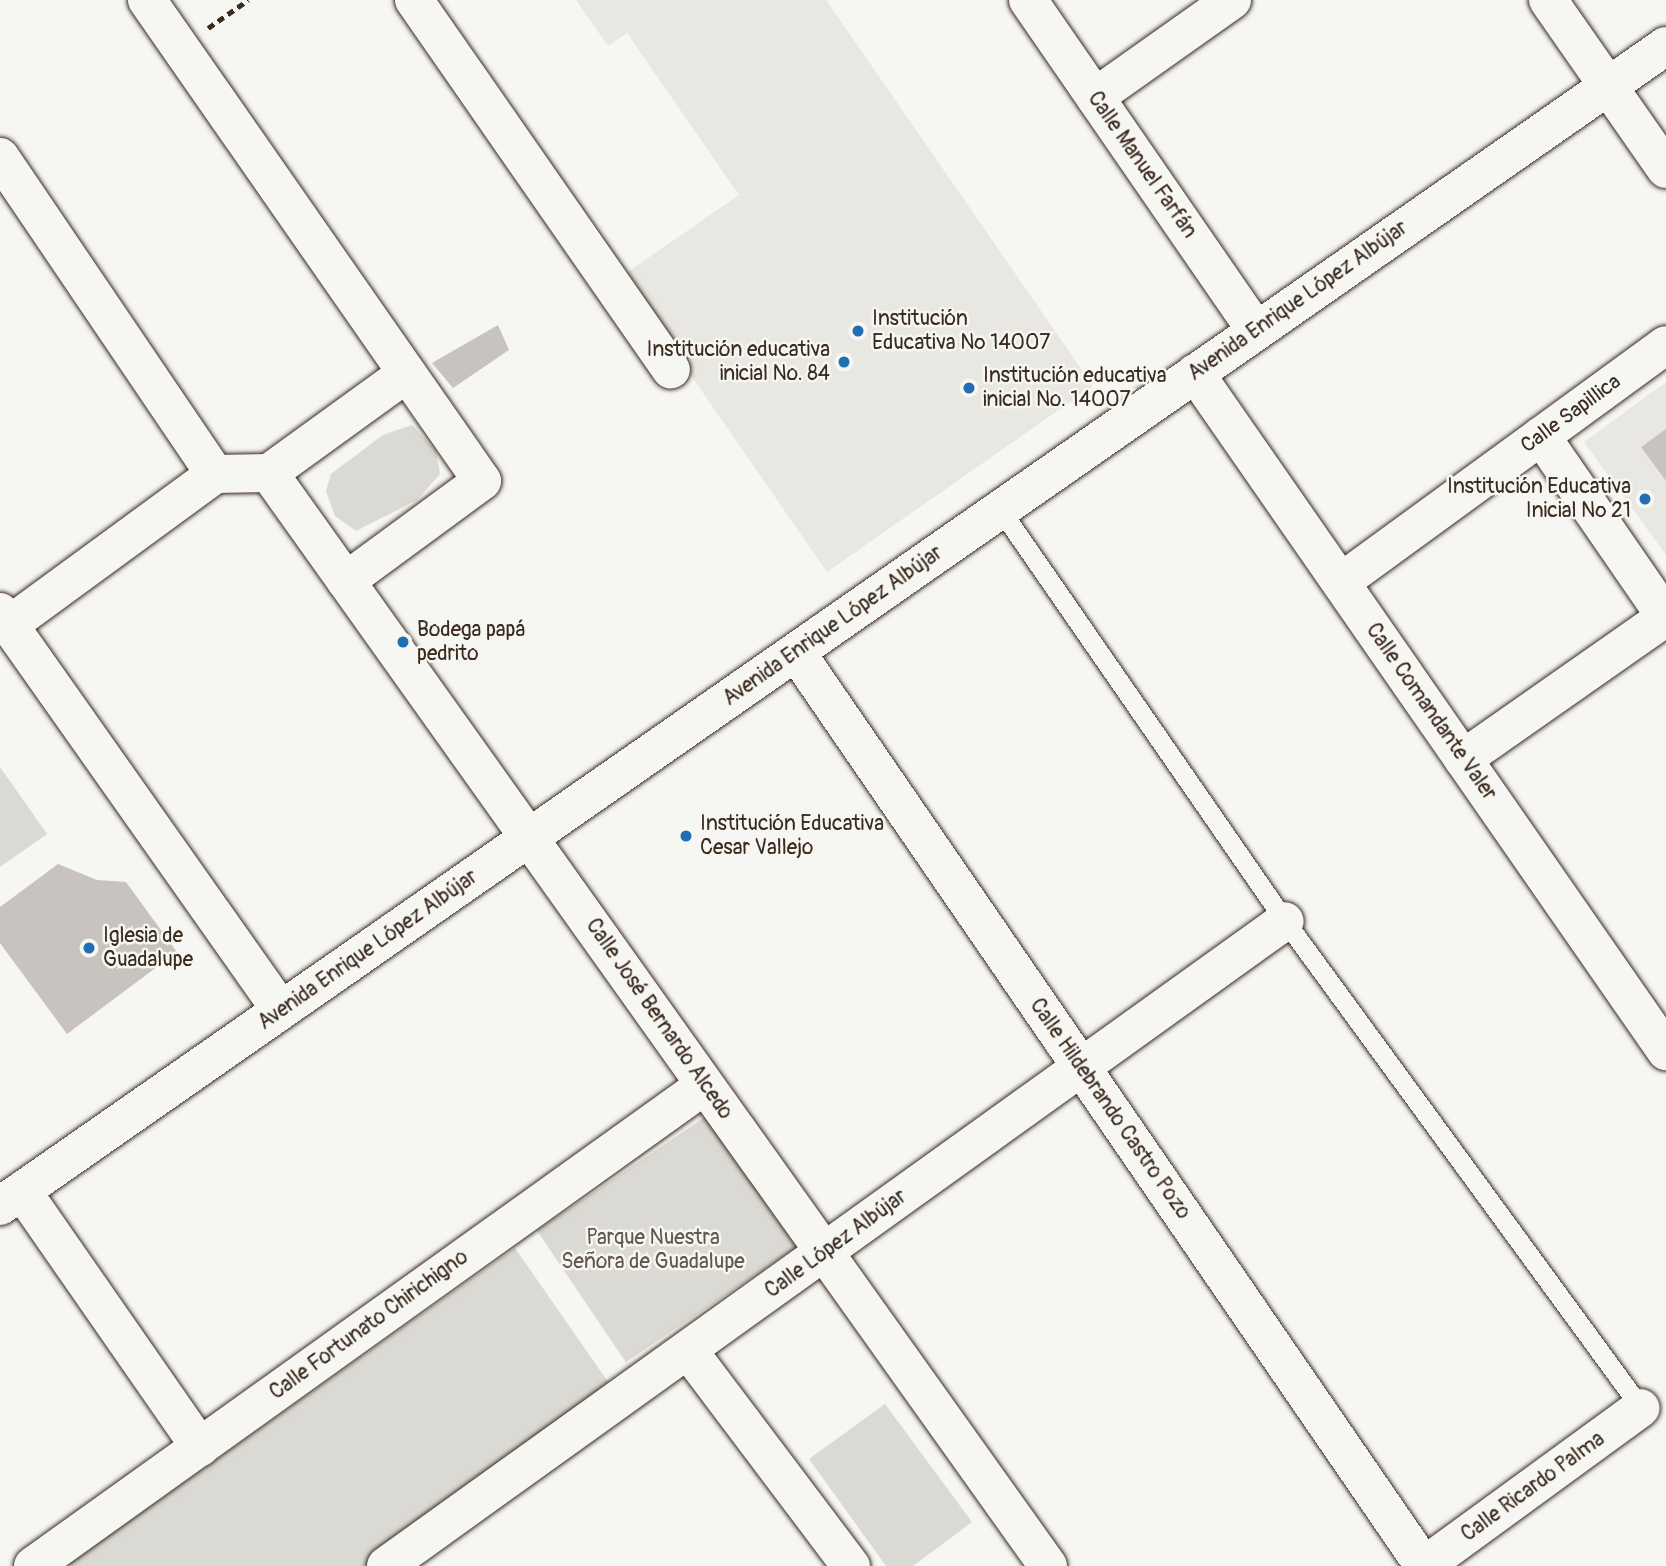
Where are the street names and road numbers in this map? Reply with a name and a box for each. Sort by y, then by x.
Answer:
street label: Calle Manuel Farfán [1082,87,1202,243]
street label: Avenida Enrique López Albújar [1183,215,1413,387]
street label: Calle Sapillica [1516,369,1626,459]
street label: Avenida Enrique López Albújar [718,540,948,712]
street label: Calle Comandante Valer [1360,619,1502,805]
street label: Avenida Enrique López Albújar [253,864,483,1036]
street label: Calle José Bernardo Alcedo [580,914,738,1124]
street label: Calle Hildebrando Castro Pozo [1024,994,1196,1224]
street label: Calle López Albújar [760,1184,912,1304]
street label: Calle Fortunato Chirichigno [265,1245,473,1405]
street label: Calle Ricardo Palma [1457,1427,1609,1547]

